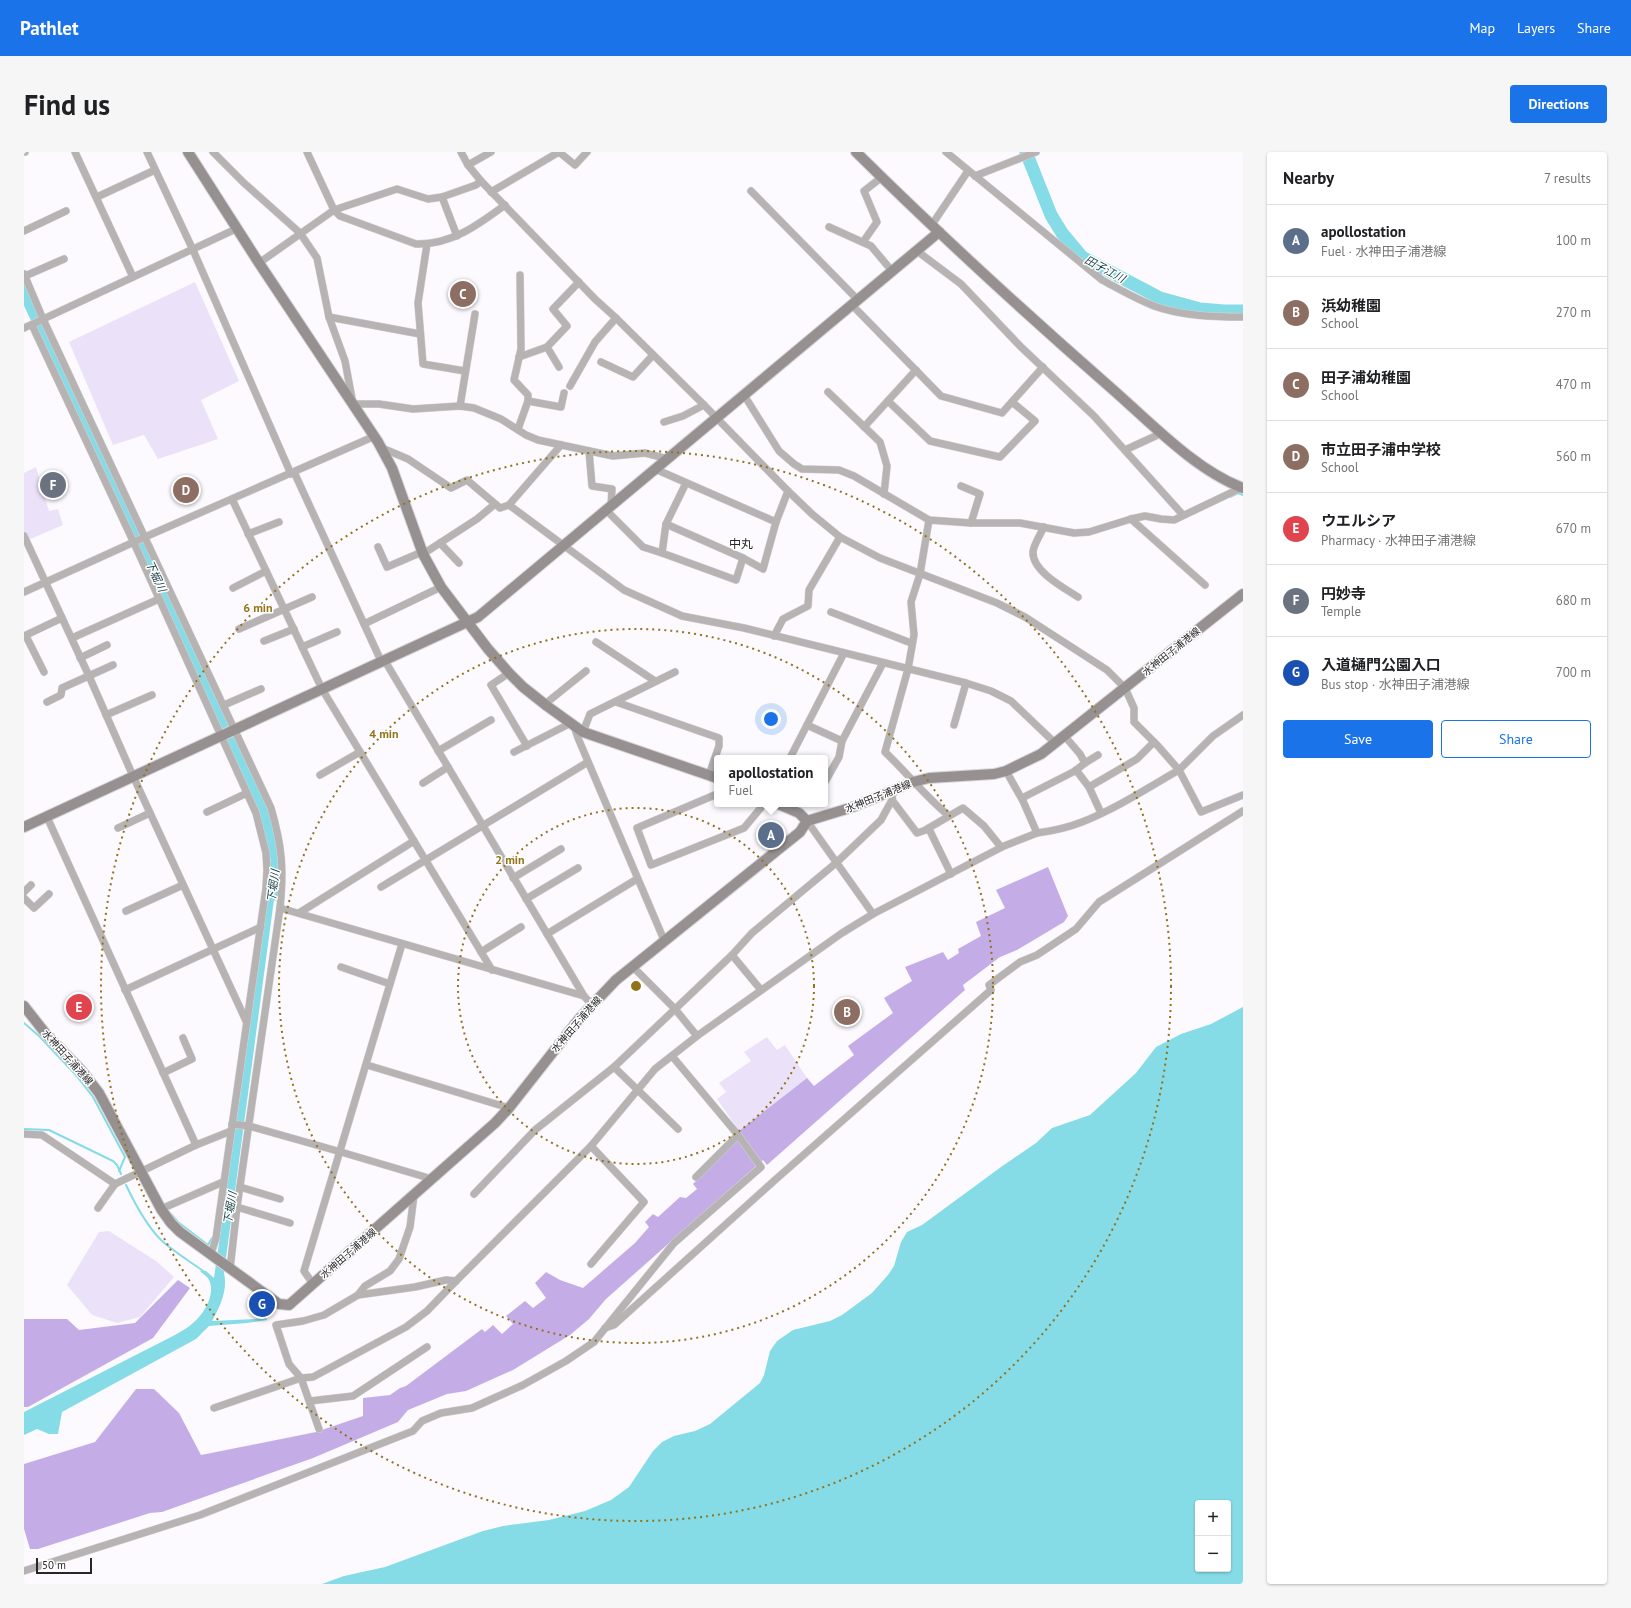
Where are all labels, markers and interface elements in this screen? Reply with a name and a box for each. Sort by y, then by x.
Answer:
text: Pathlet [20,16,79,40]
text: Map [1469,19,1495,37]
text: Layers [1517,19,1555,37]
text: Share [1577,19,1611,37]
button: Directions [1510,85,1607,123]
text: Find us [24,86,110,123]
text: Nearby [1283,167,1334,189]
text: 7 results [1544,170,1591,187]
text: apollostation [1321,222,1406,241]
text: A [1292,232,1300,249]
text: 100 m [1556,232,1591,249]
text: Fuel · 水神田子浦港線 [1321,243,1447,260]
water label: 田子江川 [1082,252,1129,286]
pin: C [450,279,476,309]
text: 浜幼稚園 [1321,296,1381,315]
text: B [1292,304,1300,321]
text: 270 m [1556,304,1591,321]
text: School [1321,315,1359,332]
text: 田子浦幼稚園 [1321,368,1411,387]
text: C [1292,376,1300,393]
text: 470 m [1556,376,1591,393]
text: School [1321,387,1359,404]
text: 市立田子浦中学校 [1321,440,1441,459]
text: D [1292,448,1300,465]
text: 560 m [1556,448,1591,465]
text: School [1321,459,1359,476]
pin: F [40,470,66,500]
pin: D [173,475,199,505]
text: ウエルシア [1321,511,1396,530]
text: E [1293,520,1299,537]
text: 670 m [1556,520,1591,537]
text: Pharmacy · 水神田子浦港線 [1321,532,1476,549]
district label: 中丸 [729,536,753,551]
water label: 下堀川 [143,558,170,595]
text: 円妙寺 [1321,584,1366,603]
text: F [1293,592,1299,609]
text: 680 m [1556,592,1591,609]
text: 6 min [243,600,273,615]
text: Temple [1321,603,1361,620]
street label: 水神田子浦港線 [1140,624,1203,678]
text: 入道樋門公園入口 [1321,655,1441,674]
text: G [1292,664,1300,681]
text: 700 m [1556,664,1591,681]
text: Bus stop · 水神田子浦港線 [1321,676,1470,693]
your location [761,709,781,729]
button: Save [1283,720,1433,758]
button: Share [1441,720,1591,758]
text: 4 min [369,726,399,741]
popup [714,755,828,807]
text: apollostation [729,763,813,782]
street label: 水神田子浦港線 [843,777,913,816]
text: Fuel [729,782,753,799]
pin: A [758,820,784,850]
text: 2 min [495,852,525,867]
water label: 下堀川 [264,868,282,903]
centre of rings [629,979,643,993]
pin: E [66,992,92,1022]
street label: 水神田子浦港線 [549,994,604,1055]
pin: B [834,997,860,1027]
street label: 水神田子浦港線 [39,1027,96,1088]
water label: 下堀川 [221,1190,240,1225]
street label: 水神田子浦港線 [318,1226,379,1281]
pin: G [249,1289,275,1319]
map controls [1195,1500,1231,1572]
button: + [1195,1500,1231,1536]
button: − [1195,1536,1231,1572]
scale bar [36,1556,92,1575]
text: 50 m [42,1558,66,1572]

